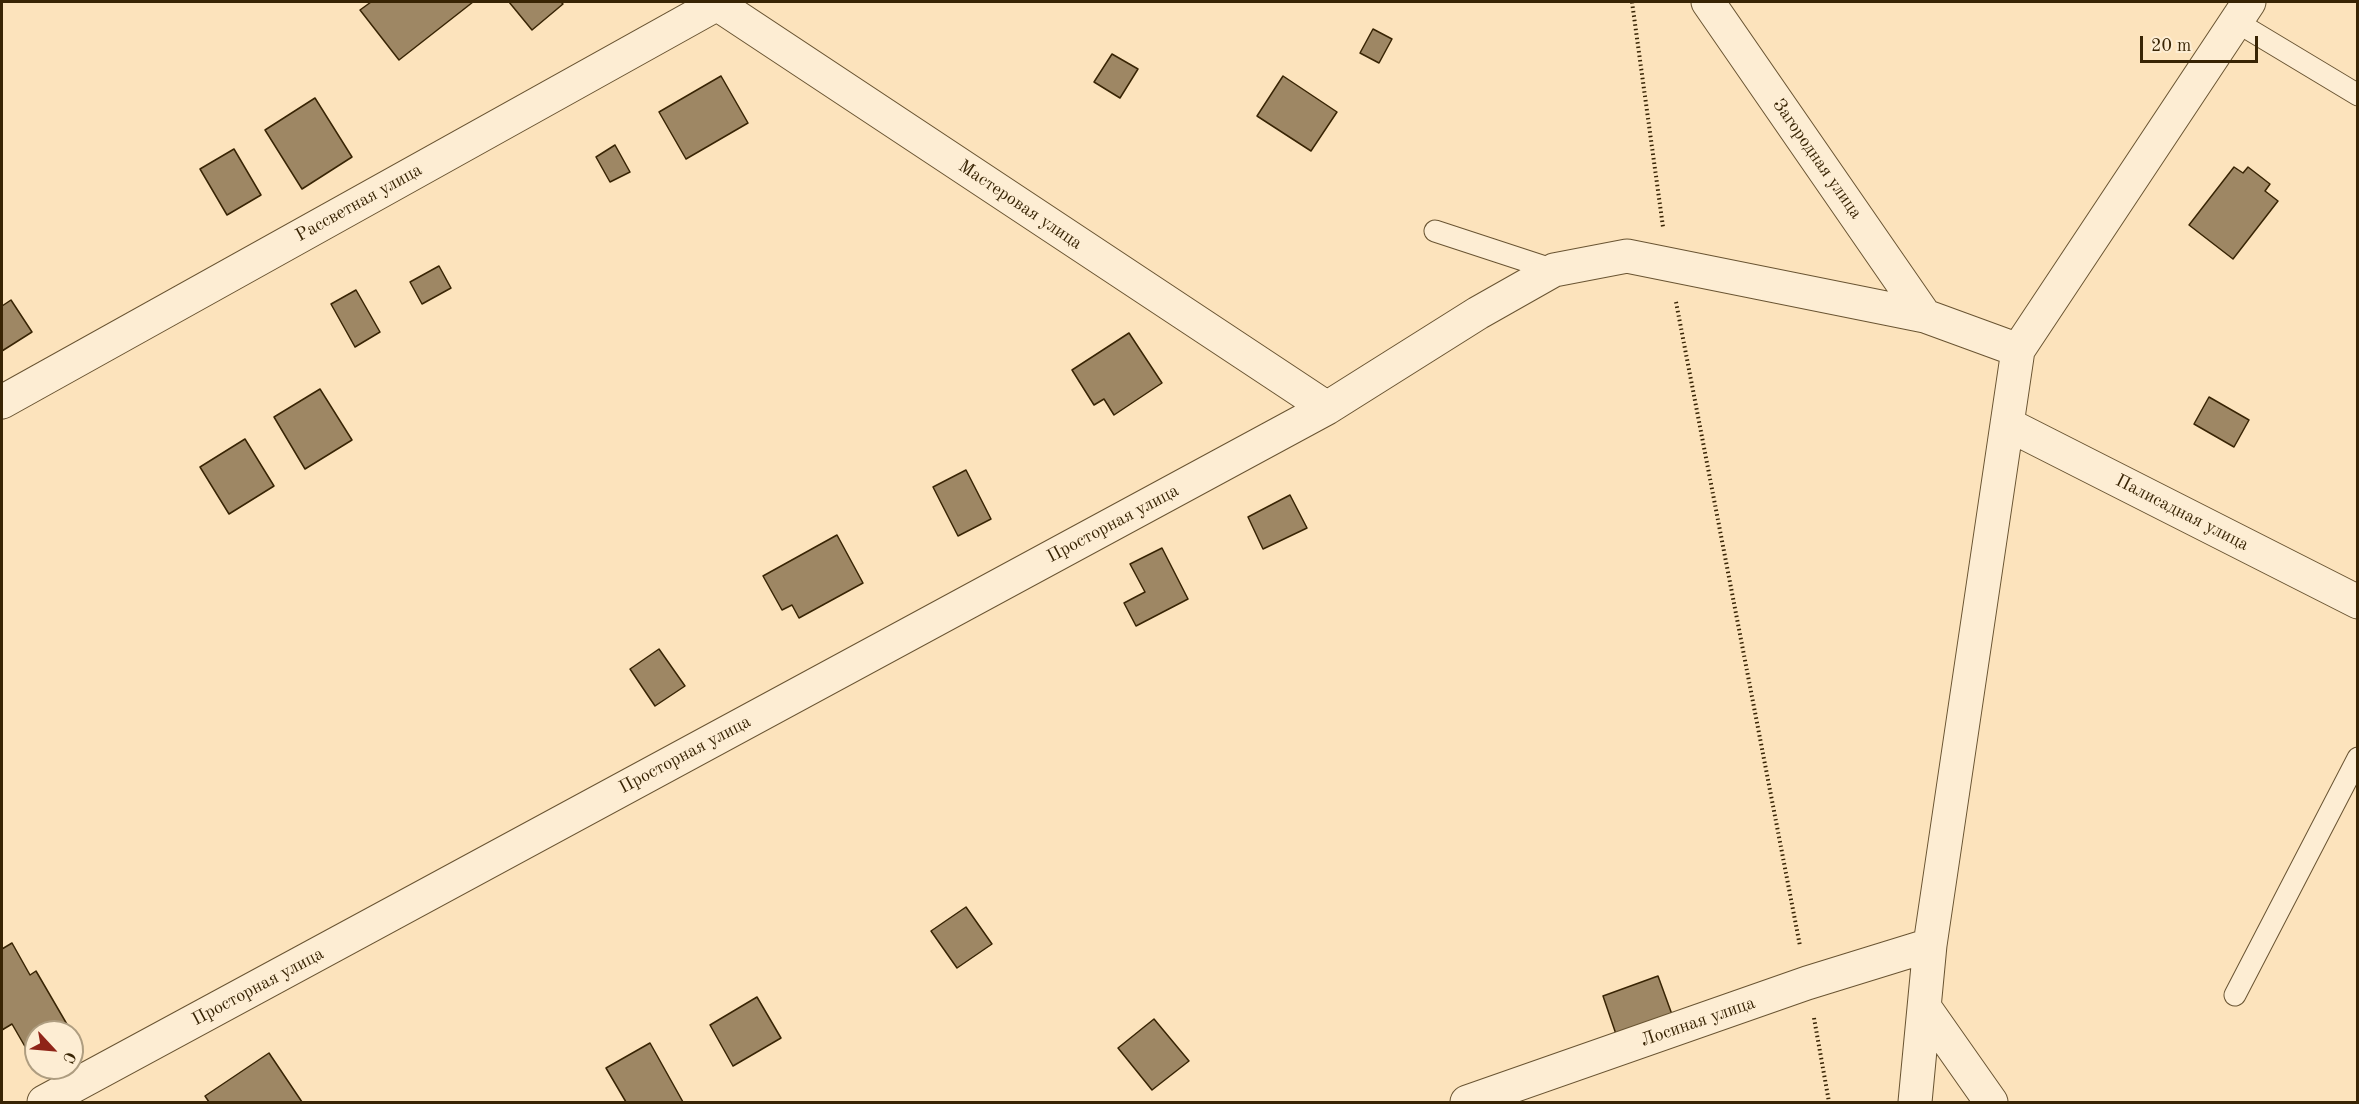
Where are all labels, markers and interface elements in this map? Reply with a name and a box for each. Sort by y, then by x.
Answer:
scale bar [2143,24,2262,62]
text: 20 m [2151,37,2191,55]
street label: Загородная улица [1768,95,1866,223]
street label: Мастеровая улица [954,156,1086,254]
street label: Рассветная улица [292,159,426,247]
street label: Палисадная улица [2112,470,2252,556]
street label: Просторная улица [1043,480,1183,568]
street label: Просторная улица [615,711,755,799]
street label: Просторная улица [188,943,328,1031]
street label: Лосиная улица [1638,992,1758,1052]
north arrow [24,1020,84,1080]
text: С [59,1049,78,1065]

